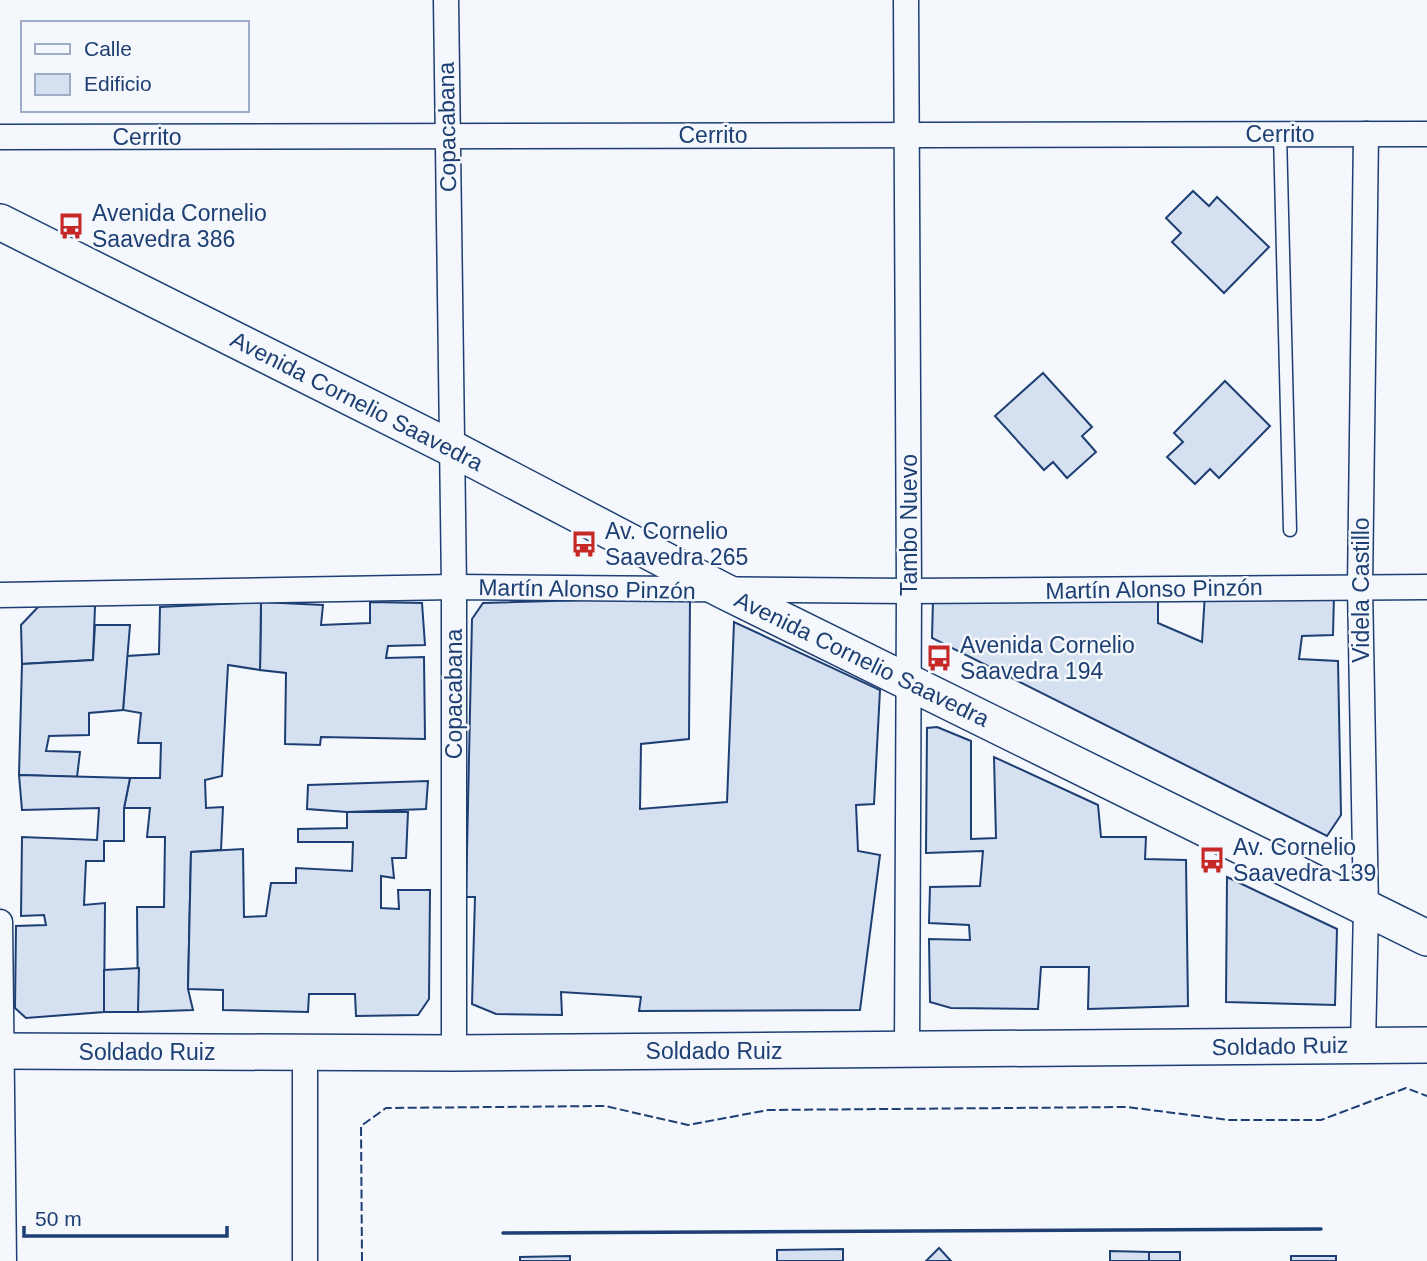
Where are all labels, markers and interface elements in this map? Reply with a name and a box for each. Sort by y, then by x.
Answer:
legend [21,21,248,112]
text: Calle [84,37,132,60]
street label: Copacabana [433,61,461,192]
text: Edificio [84,72,152,95]
street label: Cerrito [1245,121,1315,147]
street label: Cerrito [678,122,748,148]
street label: Cerrito [112,124,182,150]
place label: Avenida Cornelio Saavedra 386 [92,200,267,252]
bus stop icon: Avenida Cornelio Saavedra 386 [56,211,86,241]
street label: Avenida Cornelio Saavedra [227,326,488,476]
street label: Tambo Nuevo [896,454,922,596]
street label: Videla Castillo [1348,517,1374,663]
place label: Av. Cornelio Saavedra 265 [605,518,748,570]
bus stop icon: Av. Cornelio Saavedra 265 [569,529,599,559]
street label: Martín Alonso Pinzón [478,574,696,604]
street label: Martín Alonso Pinzón [1045,574,1263,604]
street label: Avenida Cornelio Saavedra [731,586,994,732]
street label: Copacabana [441,629,467,759]
place label: Avenida Cornelio Saavedra 194 [960,632,1135,684]
bus stop icon: Avenida Cornelio Saavedra 194 [924,643,954,673]
place label: Av. Cornelio Saavedra 139 [1233,834,1376,886]
bus stop icon: Av. Cornelio Saavedra 139 [1197,845,1227,875]
street label: Soldado Ruiz [1211,1032,1349,1060]
street label: Soldado Ruiz [646,1038,782,1064]
street label: Soldado Ruiz [79,1039,215,1065]
scale bar [24,1194,228,1238]
text: 50 m [35,1207,82,1230]

